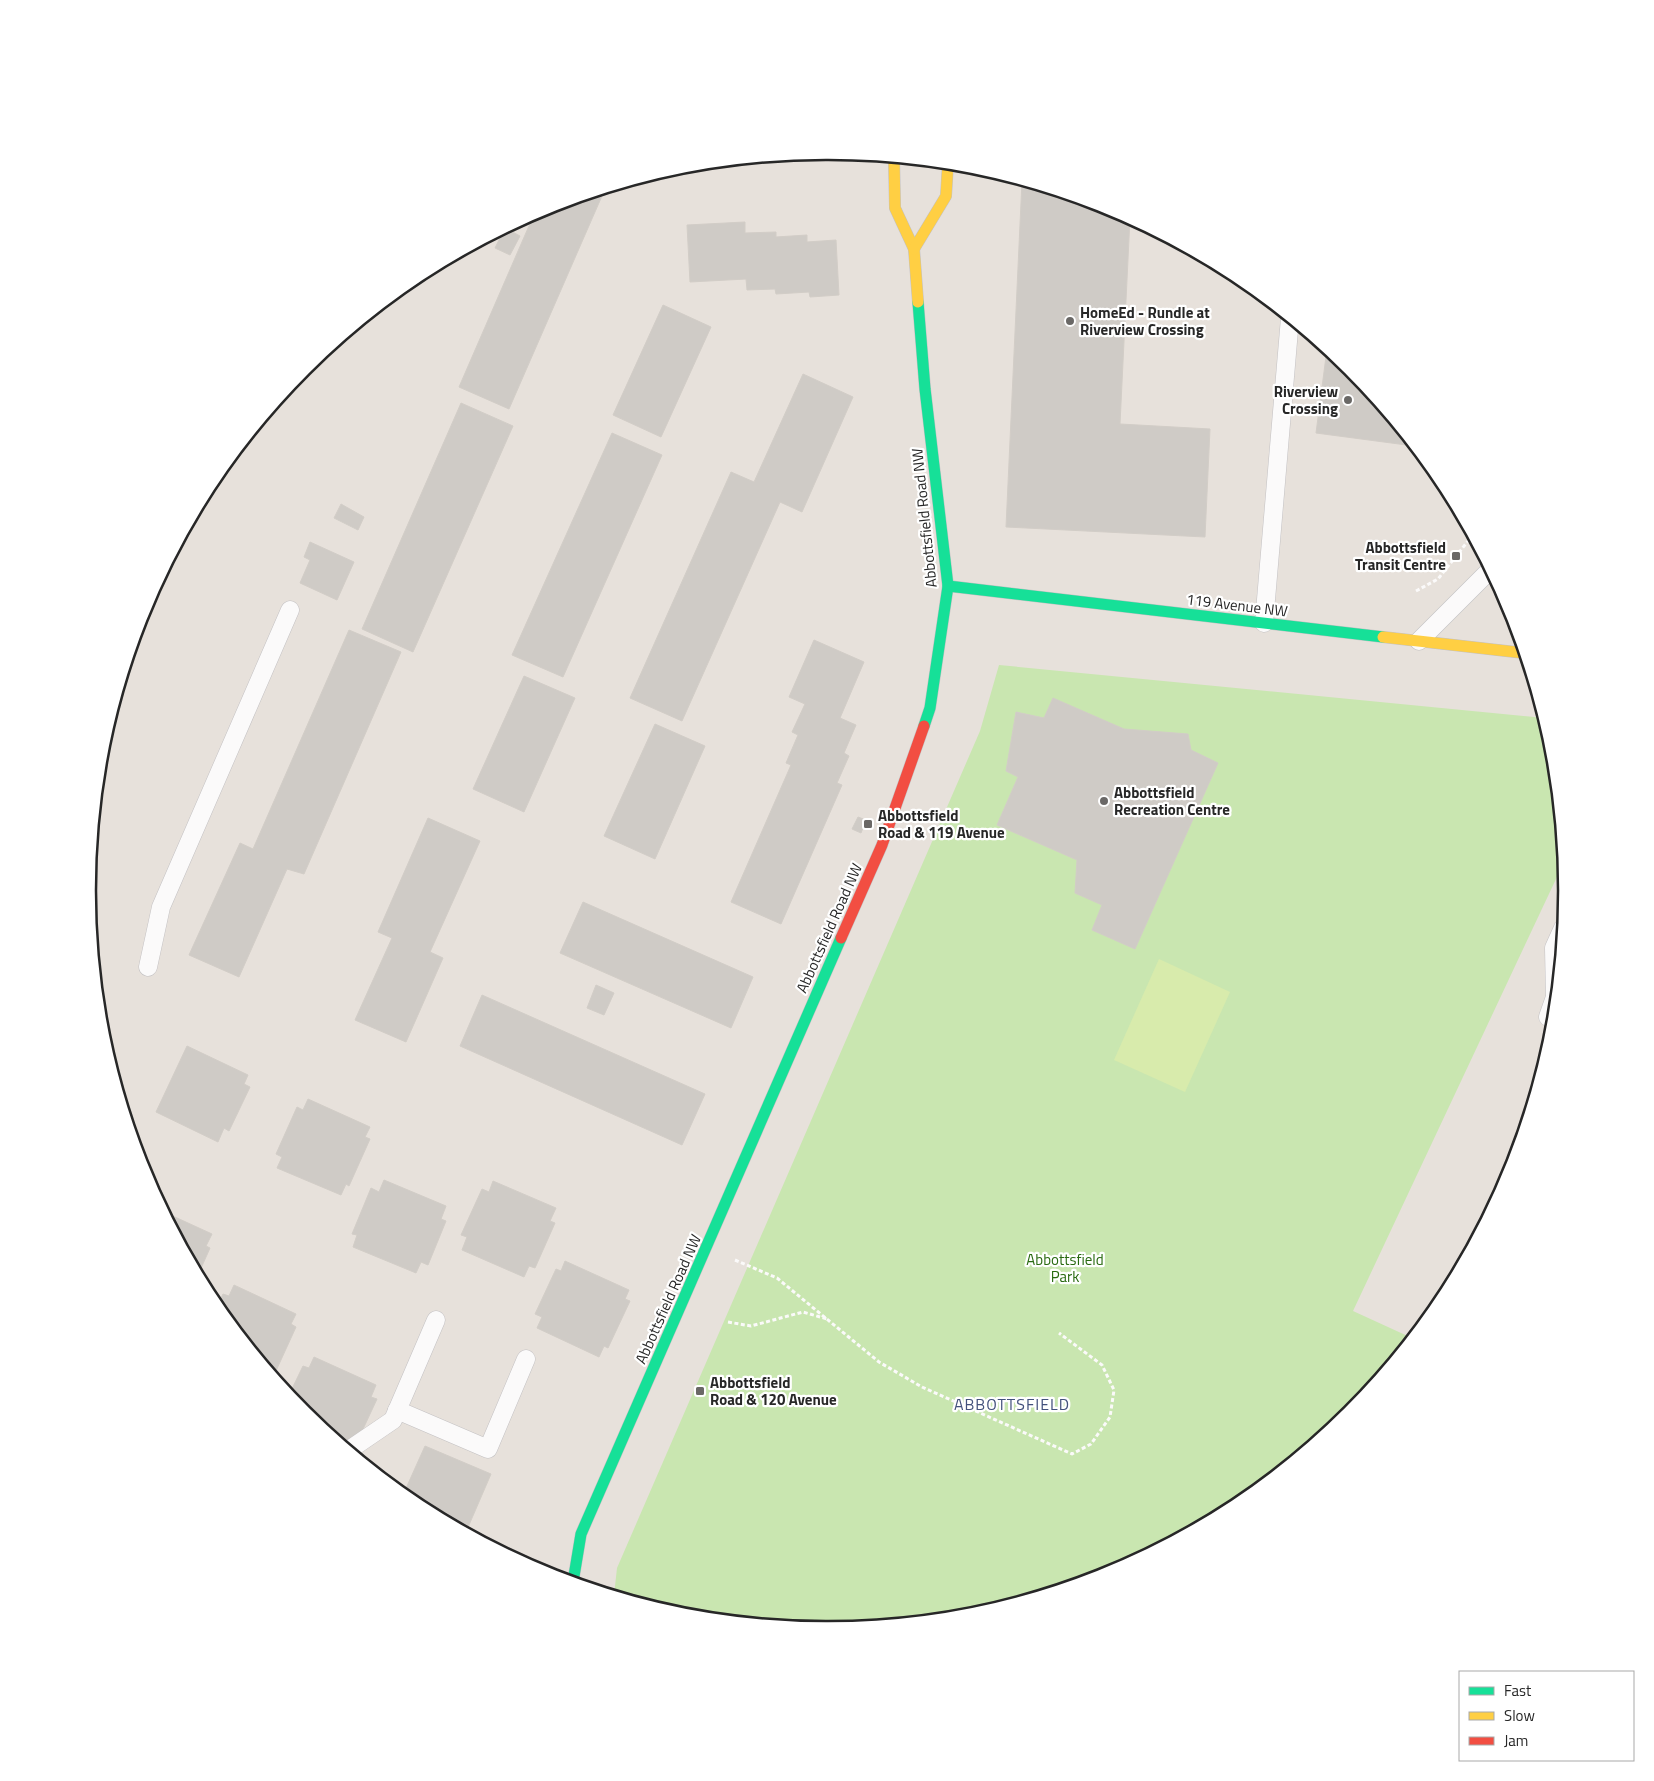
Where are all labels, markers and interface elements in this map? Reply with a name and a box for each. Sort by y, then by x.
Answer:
place label: HomeEd - Rundle at Riverview Crossing [1080,301,1210,341]
marker: HomeEd - Rundle at Riverview Crossing [1064,315,1076,327]
place label: Riverview Crossing [1274,380,1338,420]
marker: Riverview Crossing [1342,394,1354,406]
street label: Abbottsfield Road NW [905,447,943,589]
place label: Abbottsfield Transit Centre [1355,536,1446,576]
marker: Abbottsfield Transit Centre [1450,550,1462,562]
street label: 119 Avenue NW [1185,587,1289,623]
place label: Abbottsfield Recreation Centre [1114,781,1230,821]
marker: Abbottsfield Recreation Centre [1098,795,1110,807]
place label: Abbottsfield Road & 119 Avenue [878,804,1005,844]
marker: Abbottsfield Road & 119 Avenue [862,818,874,830]
street label: Abbottsfield Road NW [790,859,868,997]
street label: Abbottsfield Road NW [629,1230,707,1368]
park label: Abbottsfield Park [1026,1248,1104,1288]
place label: Abbottsfield Road & 120 Avenue [710,1371,837,1411]
marker: Abbottsfield Road & 120 Avenue [694,1385,706,1397]
district label: ABBOTTSFIELD [954,1392,1070,1416]
legend [1459,1671,1634,1761]
text: Fast [1504,1679,1532,1702]
text: Slow [1504,1704,1535,1727]
text: Jam [1504,1729,1528,1752]

